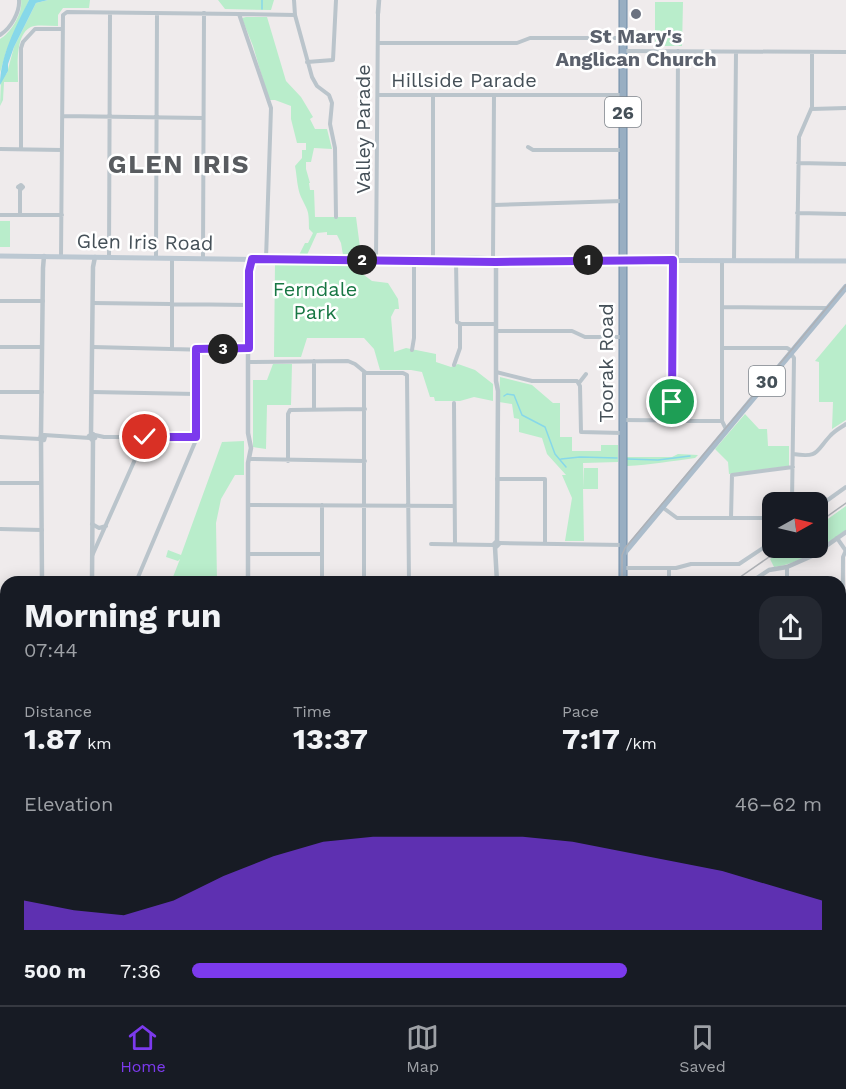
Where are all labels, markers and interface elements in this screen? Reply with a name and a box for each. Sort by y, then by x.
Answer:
marker: St Mary's Anglican Church [629,7,643,21]
place label: St Mary's Anglican Church [555,24,717,71]
street label: Valley Parade [351,64,375,194]
street label: Hillside Parade [391,68,537,92]
road number: 26 [605,97,641,127]
district label: GLEN IRIS [108,149,250,179]
street label: Glen Iris Road [76,229,214,255]
pin: 2 [347,245,377,275]
pin: 1 [573,245,603,275]
text: 2 [357,250,367,269]
text: 1 [585,250,591,269]
park label: Ferndale Park [273,277,357,324]
street label: Toorak Road [594,303,618,423]
pin: 3 [208,334,238,364]
text: 3 [218,339,228,358]
road number: 30 [749,366,785,396]
pin [646,376,697,427]
icon: arrive [655,385,688,418]
pin [119,411,170,462]
icon: check [128,420,161,453]
north arrow [762,492,828,558]
map controls [762,492,828,558]
text: Morning run [24,596,221,635]
button: share [759,596,822,659]
text: 07:44 [24,638,78,662]
text: Distance [24,702,92,721]
text: Time [293,702,331,721]
text: Pace [562,702,599,721]
text: 1.87 [24,721,82,756]
text: 13:37 [293,721,368,756]
text: 7:17 [562,721,620,756]
text: km [82,734,111,753]
text: /km [620,734,657,753]
text: Elevation [24,792,113,816]
text: 46–62 m [735,792,822,816]
text: 500 m [24,959,86,983]
text: 7:36 [120,959,161,983]
tab: Home [120,1021,166,1076]
tab: Map [406,1021,439,1076]
tab: Saved [679,1021,726,1076]

